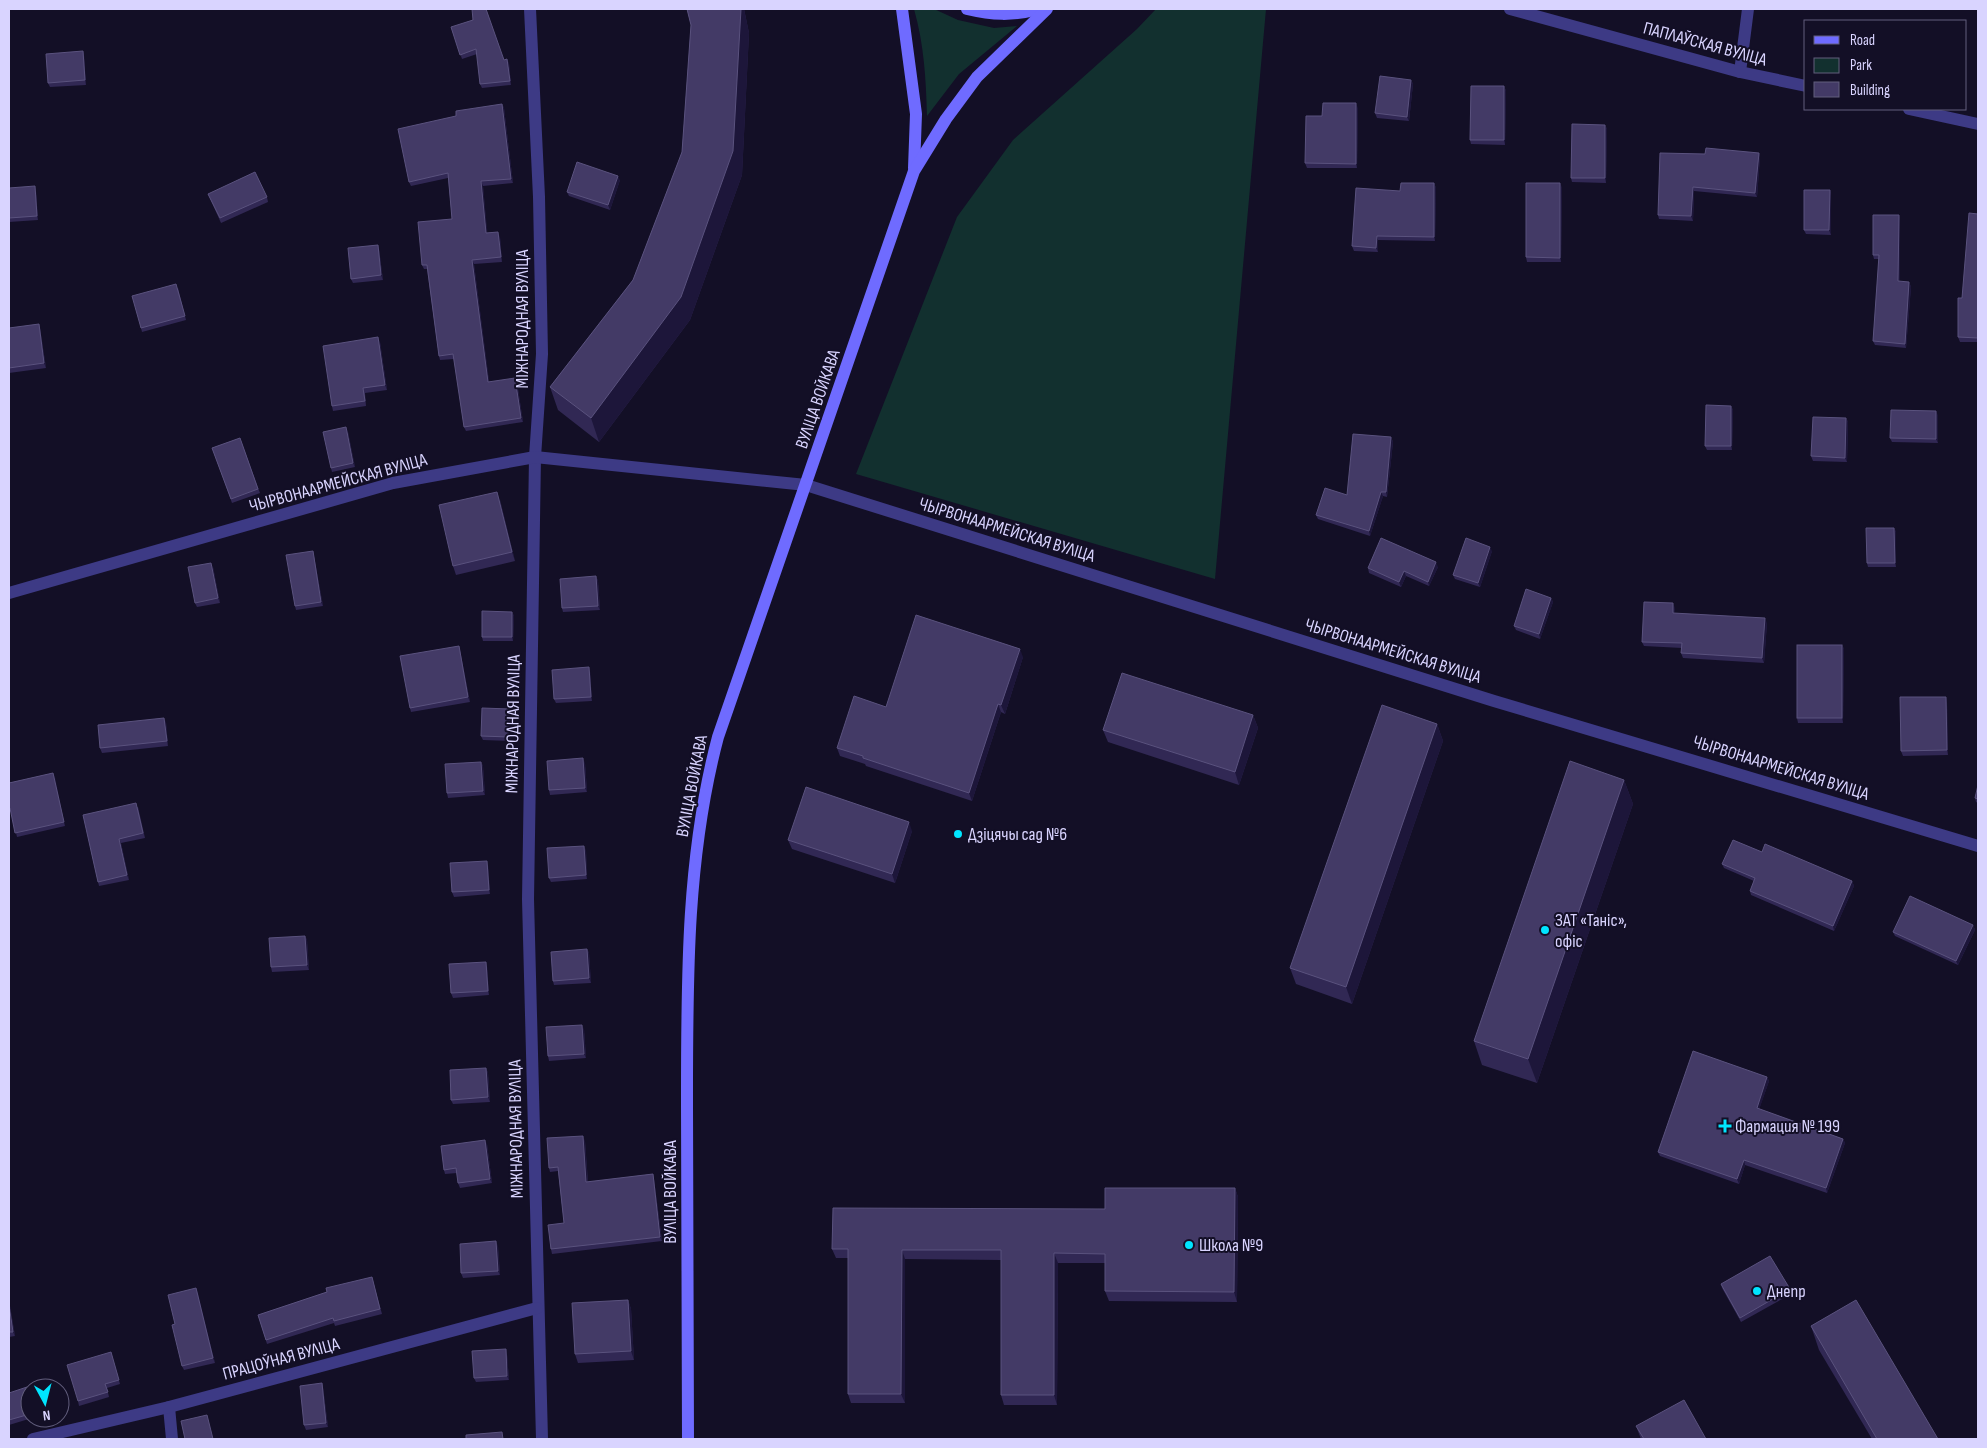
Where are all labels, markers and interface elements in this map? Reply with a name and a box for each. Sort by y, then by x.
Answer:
street label: ПАПЛАЎСКАЯ ВУЛІЦА [1641,17,1769,71]
legend [1804,20,1967,110]
text: Road [1850,31,1875,50]
text: Park [1850,56,1872,75]
text: Building [1850,81,1890,100]
street label: МІЖНАРОДНАЯ ВУЛІЦА [512,249,533,388]
street label: ВУЛІЦА ВОЙКАВА [791,346,845,451]
street label: ЧЫРВОНААРМЕЙСКАЯ ВУЛІЦА [247,449,429,517]
street label: ЧЫРВОНААРМЕЙСКАЯ ВУЛІЦА [916,493,1098,567]
street label: ЧЫРВОНААРМЕЙСКАЯ ВУЛІЦА [1302,614,1484,688]
street label: МІЖНАРОДНАЯ ВУЛІЦА [501,654,525,794]
street label: ЧЫРВОНААРМЕЙСКАЯ ВУЛІЦА [1690,731,1872,805]
street label: ВУЛІЦА ВОЙКАВА [672,733,712,839]
place label: Дзіцячы сад №6 [968,824,1067,845]
marker: Дзіцячы сад №6 [952,828,964,840]
place label: ЗАТ «Таніс», офіс [1555,910,1627,952]
marker: ЗАТ «Таніс», офіс [1539,924,1551,936]
street label: МІЖНАРОДНАЯ ВУЛІЦА [504,1059,528,1199]
place label: Фармация № 199 [1735,1116,1840,1137]
marker: Фармация № 199 [1719,1120,1731,1132]
street label: ВУЛІЦА ВОЙКАВА [660,1140,681,1244]
place label: Школа №9 [1199,1235,1263,1256]
marker: Школа №9 [1183,1239,1195,1251]
place label: Днепр [1767,1281,1806,1302]
marker: Днепр [1751,1285,1763,1297]
street label: ПРАЦОЎНАЯ ВУЛІЦА [220,1333,342,1385]
north arrow [20,1378,70,1428]
text: N [42,1407,51,1424]

